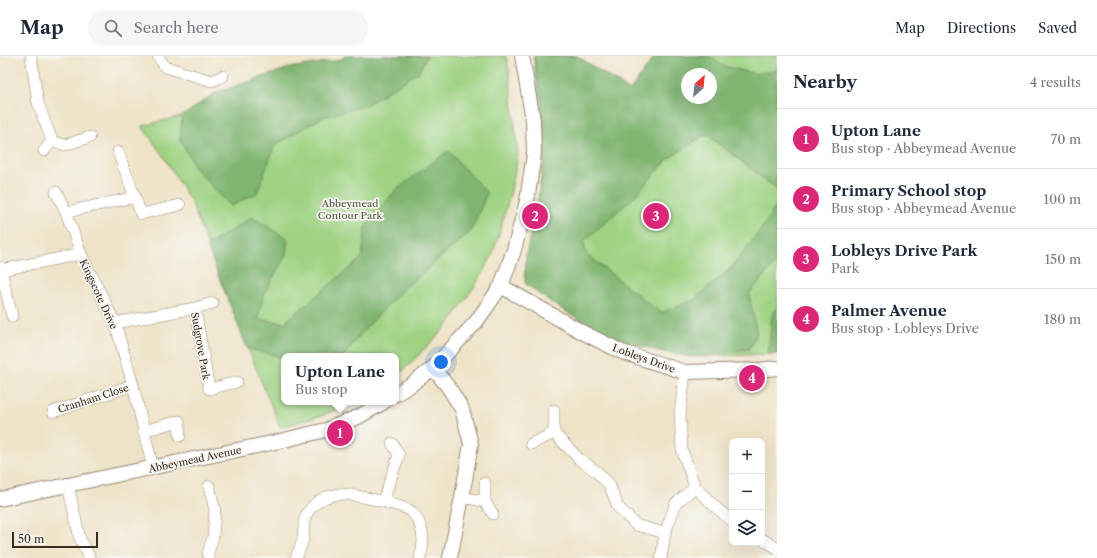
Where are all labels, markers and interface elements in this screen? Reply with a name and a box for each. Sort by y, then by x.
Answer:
search box [88,10,368,46]
text: Map [20,16,64,39]
icon: search [102,17,124,39]
text: Search here [134,18,219,37]
text: Map [895,19,925,37]
text: Directions [947,19,1016,37]
text: Saved [1038,19,1077,37]
north arrow [681,68,717,104]
text: Nearby [793,72,857,92]
text: 4 results [1030,74,1081,90]
text: Upton Lane [831,121,921,140]
text: 1 [803,131,809,147]
text: 70 m [1051,131,1081,147]
text: Bus stop · Abbeymead Avenue [831,140,1016,156]
text: Primary School stop [831,181,986,200]
text: 2 [802,191,810,207]
text: 100 m [1043,191,1081,207]
park label: Abbeymead Contour Park [318,197,383,222]
text: Bus stop · Abbeymead Avenue [831,200,1016,216]
pin: 2 [522,201,548,231]
pin: 3 [643,201,669,231]
text: Lobleys Drive Park [831,241,977,260]
text: 3 [802,251,810,267]
text: 150 m [1045,251,1081,267]
street label: Kingscote Drive [77,257,121,332]
text: Park [831,260,859,276]
text: Palmer Avenue [831,301,947,320]
street label: Sudgrove Park [188,311,213,382]
text: 4 [802,311,810,327]
text: 180 m [1044,311,1081,327]
text: Bus stop · Lobleys Drive [831,320,979,336]
street label: Lobleys Drive [611,341,677,376]
your location [431,352,451,372]
popup [281,353,399,405]
text: Upton Lane [295,362,385,381]
pin: 4 [739,363,765,393]
street label: Cranham Close [56,381,131,416]
text: Bus stop [295,381,347,397]
pin: 1 [327,418,353,448]
map controls [729,438,765,546]
button: + [729,438,765,474]
street label: Abbeymead Avenue [147,443,243,476]
button: − [729,474,765,510]
button: layers [729,510,765,546]
scale bar [12,530,98,549]
text: 50 m [18,532,44,546]

